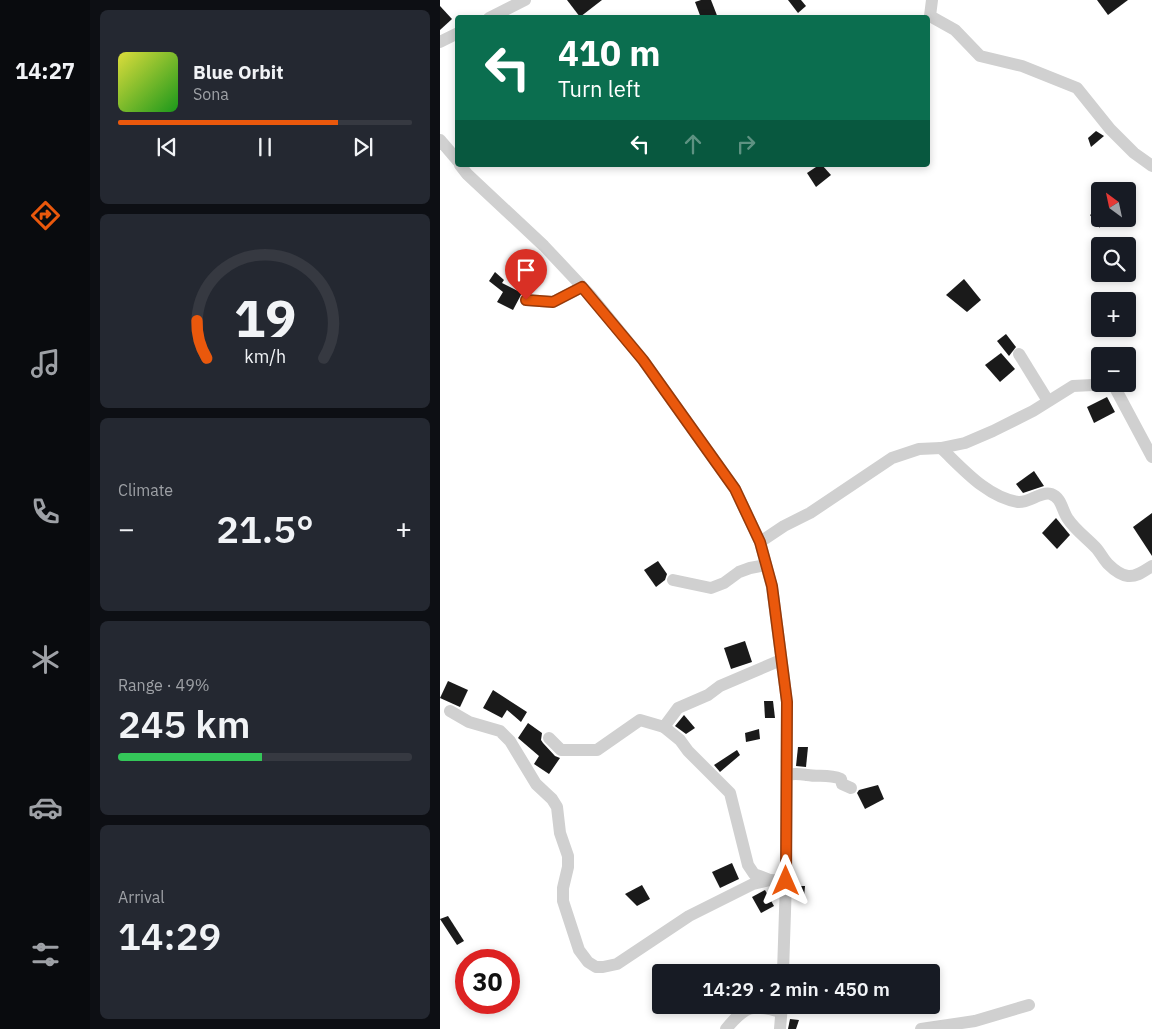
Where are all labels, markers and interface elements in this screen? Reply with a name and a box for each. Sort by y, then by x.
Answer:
text: 410 m [558,30,661,76]
icon: left [475,35,540,100]
text: 14:27 [15,56,75,85]
text: Blue Orbit [193,60,283,84]
text: Turn left [558,74,641,103]
text: Sona [193,84,229,104]
icon: left [626,130,654,158]
icon: ahead [679,130,707,158]
icon: right [732,130,760,158]
icon: previous [153,133,181,161]
icon: pause [251,133,279,161]
icon: next [349,133,377,161]
north arrow [1091,182,1136,228]
map controls [1091,182,1136,392]
icon: directions [28,198,63,233]
button: search [1091,237,1136,282]
pin [505,249,547,300]
icon: arrive [512,256,540,284]
text: 19 [234,284,296,351]
button: + [1091,292,1136,337]
text: km/h [244,345,286,368]
icon: music [28,346,63,381]
button: − [1091,347,1136,392]
text: Climate [118,480,173,500]
icon: phone [28,494,63,529]
text: 21.5° [216,504,314,553]
text: − [118,510,135,547]
text: + [395,510,412,547]
icon: climate [28,642,63,677]
text: Range · 49% [118,675,210,695]
text: 245 km [118,699,250,748]
icon: car [28,790,63,825]
position arrow [759,854,811,906]
text: Arrival [118,887,165,907]
text: 14:29 [118,911,221,960]
icon: filters [28,937,63,972]
speed limit sign: 30 [455,949,520,1014]
text: 14:29 · 2 min · 450 m [702,977,890,1001]

